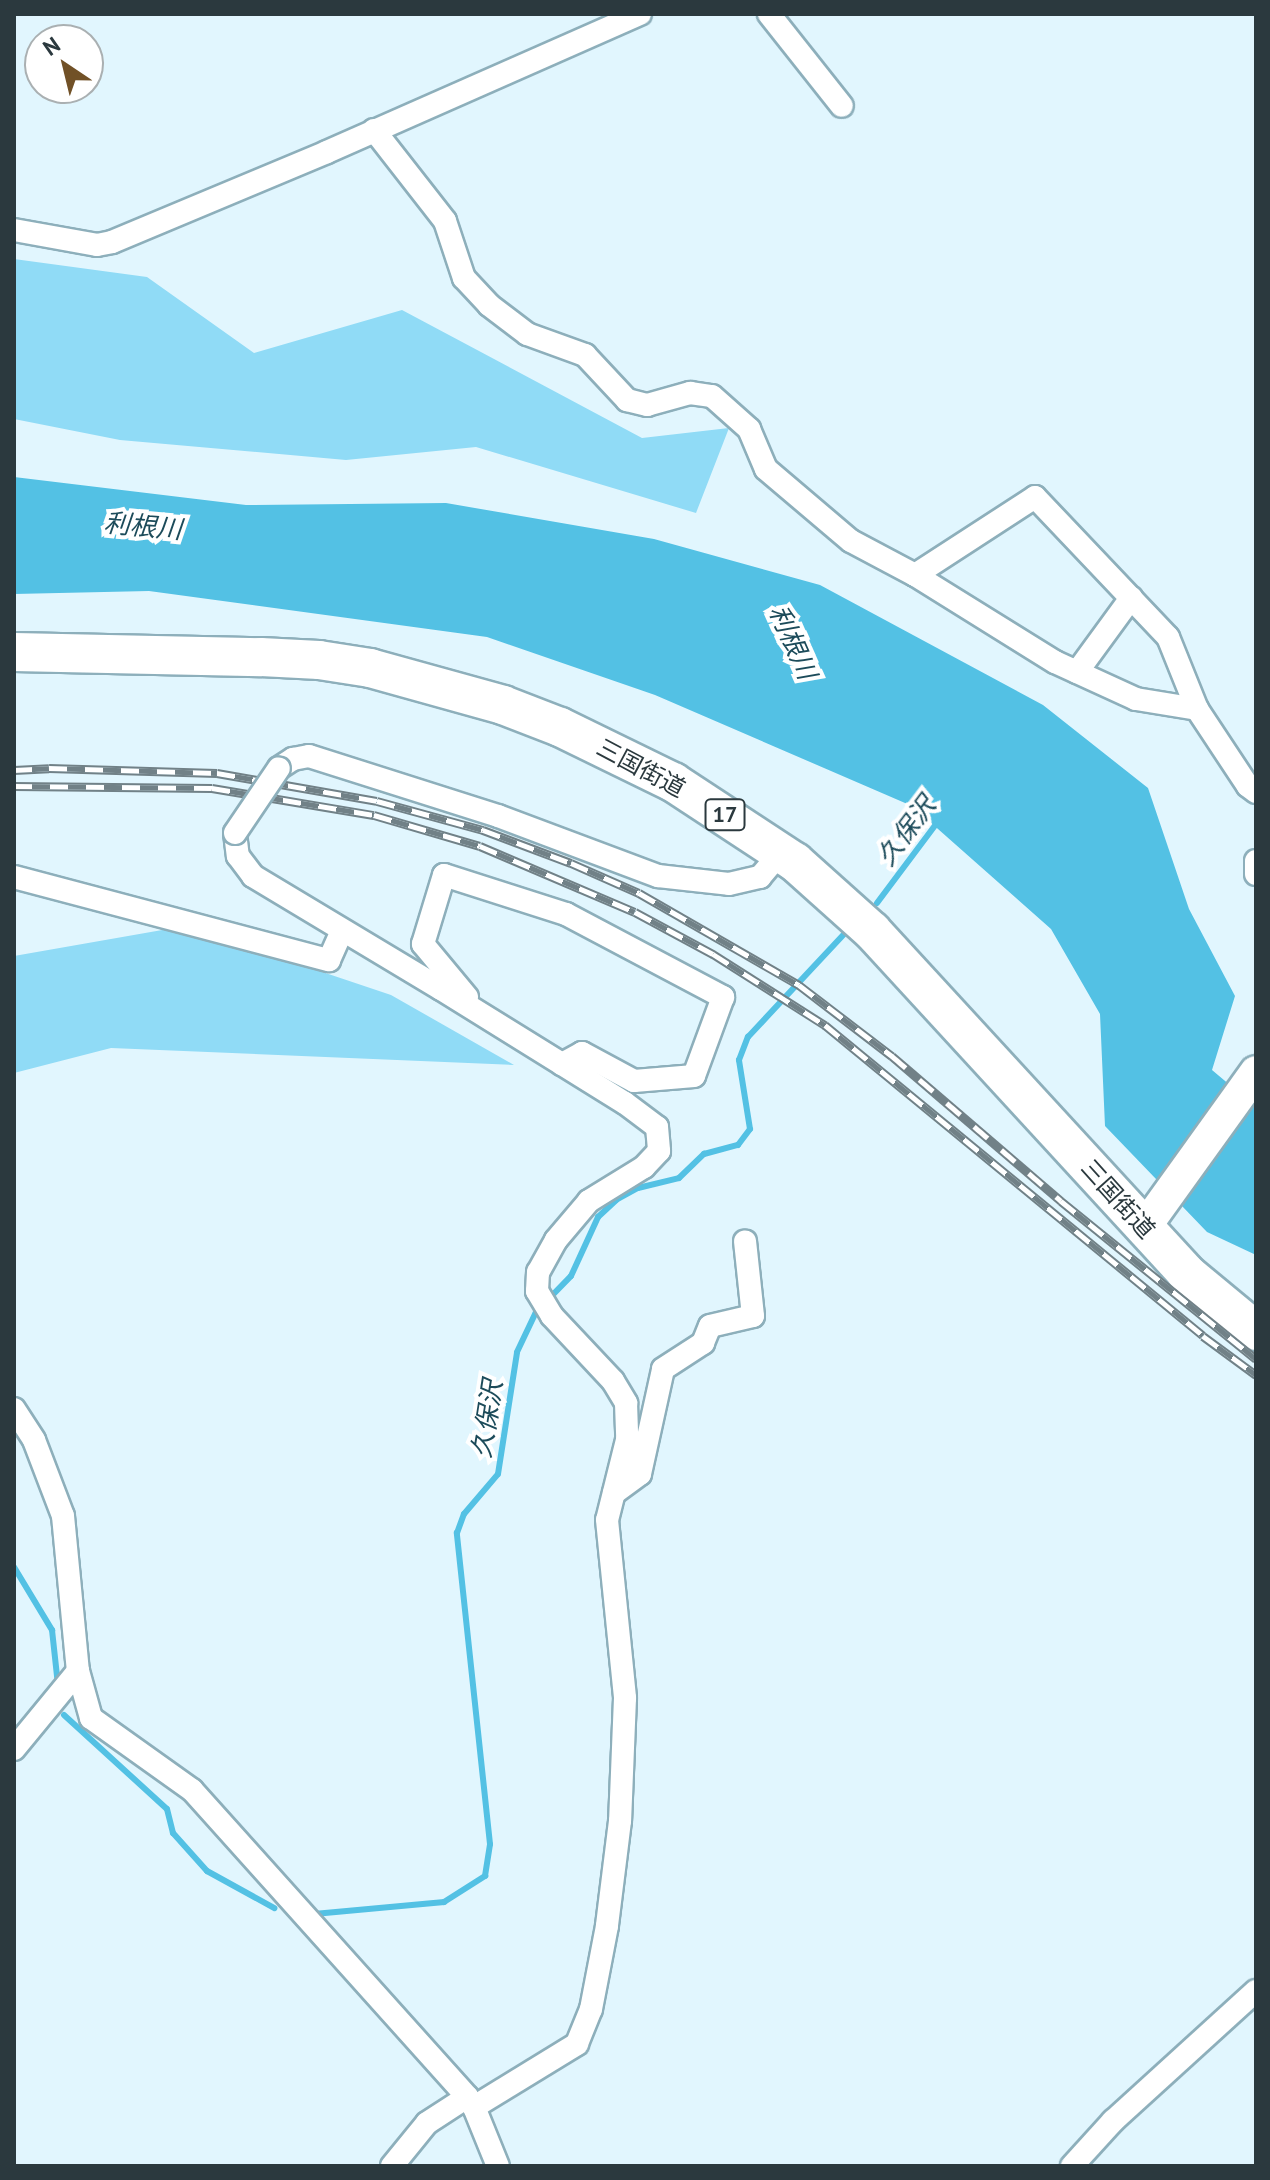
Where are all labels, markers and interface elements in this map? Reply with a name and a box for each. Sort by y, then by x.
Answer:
north arrow [24,24,104,104]
text: N [37,30,65,62]
water label: 利根川 [103,507,183,545]
water label: 利根川 [763,600,823,684]
street label: 三国街道 [592,733,690,803]
water label: 久保沢 [870,790,942,872]
road number: 17 [703,797,747,833]
street label: 三国街道 [1075,1154,1161,1244]
water label: 久保沢 [465,1378,509,1460]

